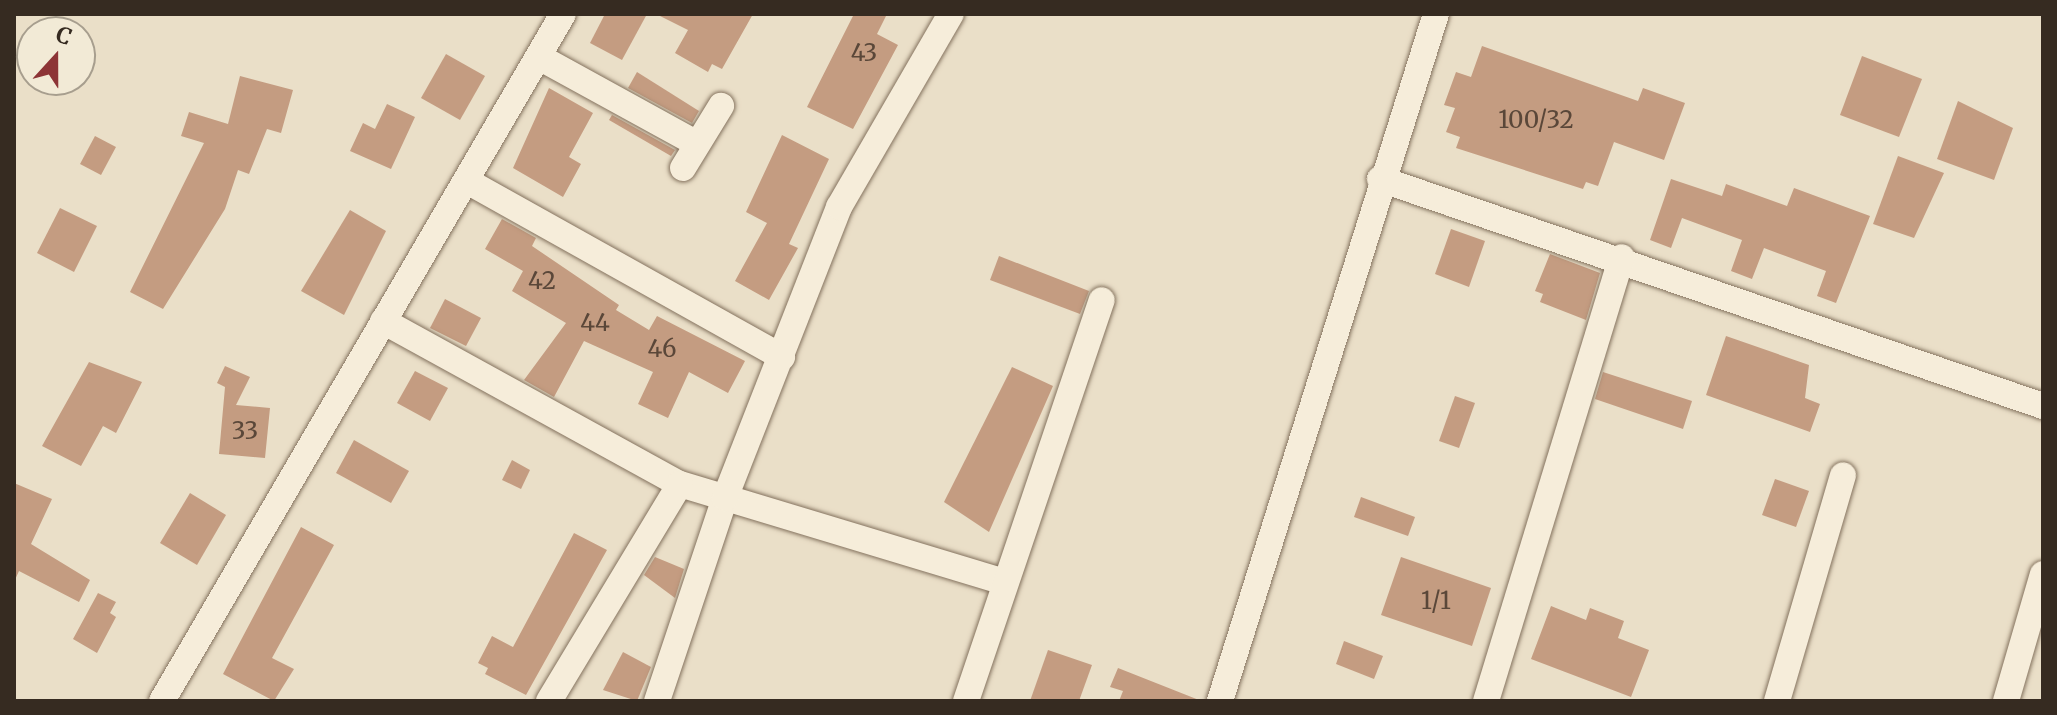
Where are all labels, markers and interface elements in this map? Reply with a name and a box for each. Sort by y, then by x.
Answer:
north arrow [16,16,96,96]
text: С [52,20,76,51]
house number: 43 [851,39,877,67]
house number: 100/32 [1498,106,1574,134]
house number: 42 [528,267,556,295]
house number: 44 [580,309,610,337]
house number: 46 [647,335,677,363]
house number: 33 [232,417,258,445]
house number: 1/1 [1421,587,1451,615]

